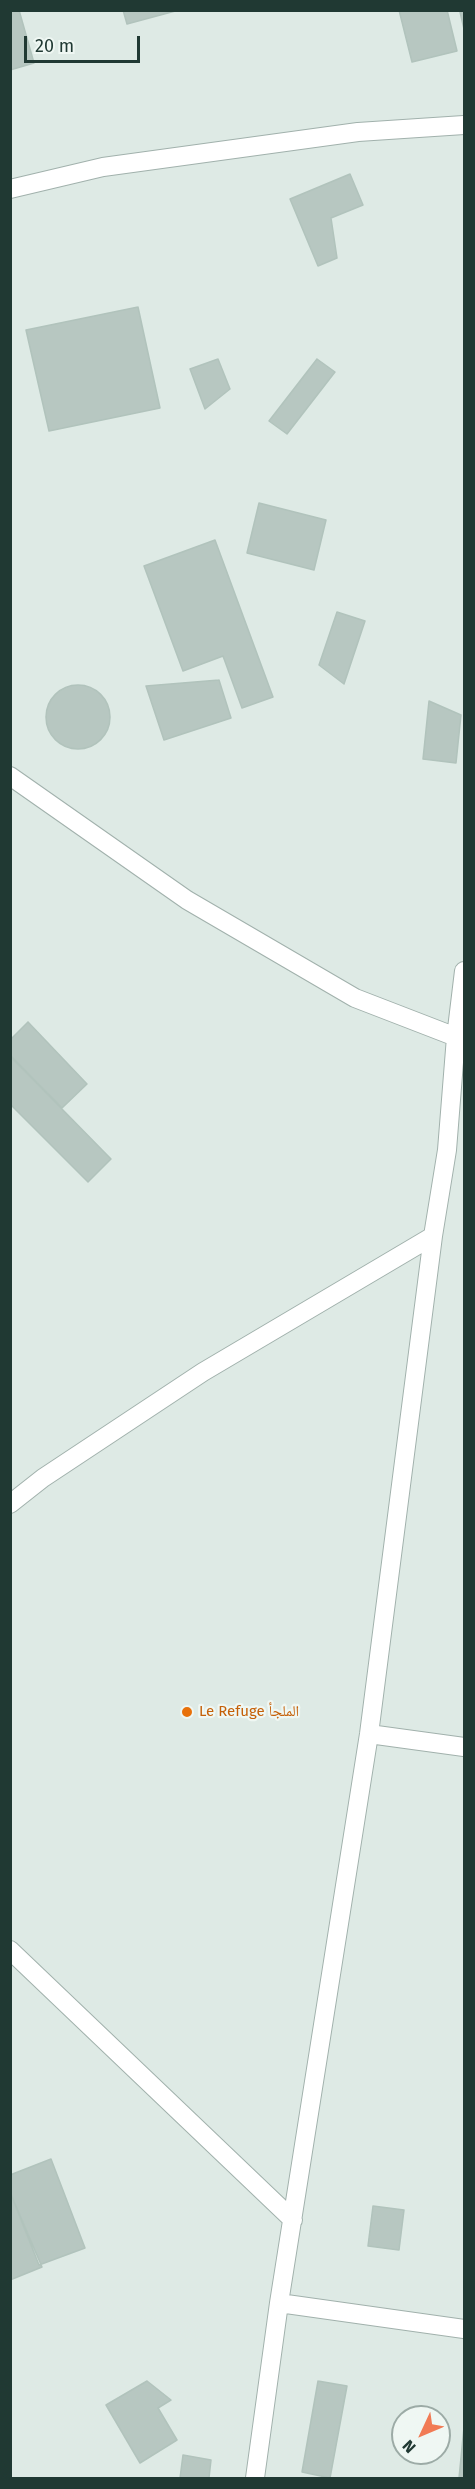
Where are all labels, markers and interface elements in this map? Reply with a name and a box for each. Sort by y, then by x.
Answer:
scale bar [27,24,142,62]
text: 20 m [35,35,74,57]
place label: Le Refuge الملجأ [199,1703,299,1721]
marker: Le Refuge الملجأ [180,1705,194,1719]
north arrow [391,2405,451,2465]
text: N [399,2436,420,2457]

